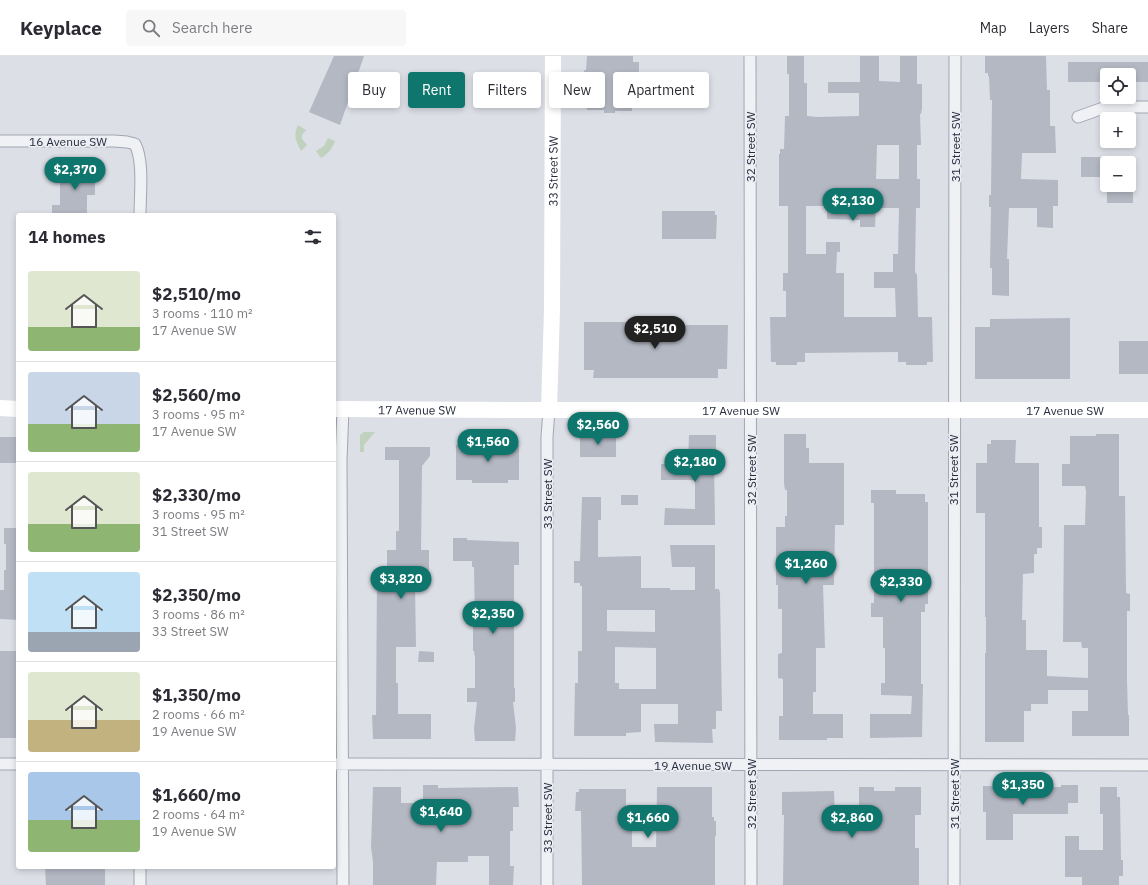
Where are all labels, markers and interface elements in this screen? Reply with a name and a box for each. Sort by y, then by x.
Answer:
search box [126,10,406,46]
text: Keyplace [20,16,102,40]
icon: search [140,17,162,39]
text: Search here [172,18,252,37]
text: Map [980,19,1007,37]
text: Layers [1029,19,1070,37]
text: Share [1092,19,1128,37]
map controls [1100,68,1136,192]
button: locate [1100,68,1136,104]
chip: Buy [348,72,400,108]
chip: Rent [408,72,465,108]
chip: Filters [473,72,541,108]
chip: New [549,72,605,108]
chip: Apartment [613,72,709,108]
street label: 32 Street SW [743,111,758,182]
street label: 31 Street SW [948,111,963,182]
button: + [1100,112,1136,148]
street label: 16 Avenue SW [29,134,107,149]
street label: 33 Street SW [545,135,560,206]
button: − [1100,156,1136,192]
pin: $2,370 [42,157,108,191]
text: $2,370 [53,161,97,178]
pin: $2,130 [820,188,886,222]
text: $2,130 [831,192,875,209]
text: 14 homes [28,226,105,248]
icon: filters [302,226,324,248]
text: $2,510/mo [152,283,241,305]
icon: home [60,287,108,335]
text: 3 rooms · 110 m² [152,305,253,322]
pin: $2,510 [622,316,688,350]
text: $2,510 [633,320,677,337]
text: 17 Avenue SW [152,322,236,339]
text: $2,560/mo [152,384,241,406]
icon: home [60,388,108,436]
street label: 17 Avenue SW [378,402,456,417]
street label: 17 Avenue SW [702,403,780,418]
street label: 17 Avenue SW [1026,403,1104,418]
text: 3 rooms · 95 m² [152,406,245,423]
pin: $2,560 [565,412,631,446]
text: $2,560 [576,416,620,433]
text: 17 Avenue SW [152,423,236,440]
pin: $1,560 [455,429,521,463]
text: $1,560 [466,433,510,450]
street label: 32 Street SW [744,434,759,505]
street label: 31 Street SW [946,434,961,505]
pin: $2,180 [662,449,728,483]
text: $2,180 [673,453,717,470]
street label: 33 Street SW [540,458,555,529]
text: $2,330/mo [152,484,241,506]
icon: home [60,488,108,536]
text: 3 rooms · 95 m² [152,506,245,523]
text: 31 Street SW [152,523,229,540]
pin: $1,260 [773,551,839,585]
text: $1,260 [784,555,828,572]
pin: $3,820 [368,566,434,600]
pin: $2,330 [868,569,934,603]
text: $3,820 [379,570,423,587]
text: $2,330 [879,573,923,590]
text: $2,350/mo [152,584,241,606]
icon: home [60,588,108,636]
pin: $2,350 [460,601,526,635]
text: $2,350 [471,605,515,622]
text: 3 rooms · 86 m² [152,606,245,623]
text: 33 Street SW [152,623,229,640]
text: $1,350/mo [152,684,241,706]
icon: home [60,688,108,736]
text: 2 rooms · 66 m² [152,706,245,723]
text: 19 Avenue SW [152,723,236,740]
street label: 19 Avenue SW [654,758,732,773]
street label: 32 Street SW [744,758,759,829]
street label: 31 Street SW [947,758,962,829]
pin: $1,350 [990,772,1056,806]
text: $1,350 [1001,776,1045,793]
street label: 33 Street SW [540,782,555,853]
text: $1,660/mo [152,784,241,806]
icon: home [60,788,108,836]
pin: $1,640 [408,799,474,833]
text: $1,640 [419,803,463,820]
pin: $1,660 [615,805,681,839]
pin: $2,860 [819,805,885,839]
text: 2 rooms · 64 m² [152,806,245,823]
text: $1,660 [626,809,670,826]
text: $2,860 [830,809,874,826]
text: 19 Avenue SW [152,823,236,840]

